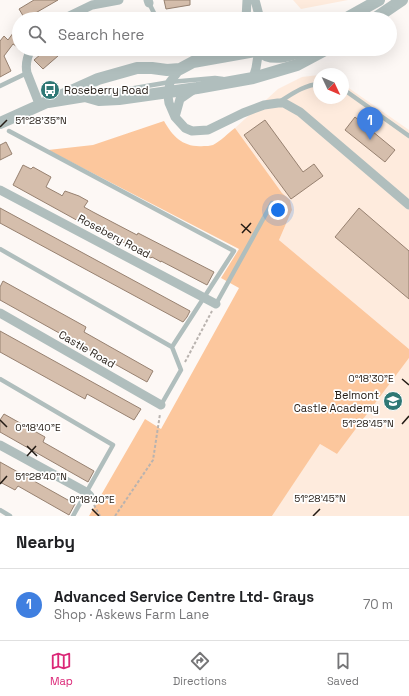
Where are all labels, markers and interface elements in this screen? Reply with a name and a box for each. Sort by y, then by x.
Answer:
search box [12,12,397,56]
icon: search [26,23,48,45]
text: Search here [58,25,144,44]
north arrow [313,68,349,104]
bus stop icon: Roseberry Road [39,79,61,101]
place label: Roseberry Road [64,83,149,97]
pin: 1 [357,107,383,140]
text: 51°28'35"N [15,114,67,127]
your location [268,200,288,220]
street label: Rosebery Road [75,211,153,261]
street label: Castle Road [56,327,118,371]
text: 0°18'30"E [348,372,394,385]
place label: Belmont Castle Academy [294,388,379,415]
school or university icon: Belmont Castle Academy [382,390,404,412]
text: 51°28'45"N [342,417,394,430]
text: 0°18'40"E [15,421,61,434]
text: 51°28'40"N [15,470,67,483]
text: 51°28'45"N [294,492,346,505]
text: 0°18'40"E [69,493,115,506]
text: Nearby [16,531,75,553]
text: Advanced Service Centre Ltd- Grays [54,587,314,606]
text: 1 [26,596,32,613]
text: 70 m [363,596,393,613]
text: Shop · Askews Farm Lane [54,606,209,623]
tab: Map [50,650,73,688]
tab: Directions [173,650,227,688]
tab: Saved [327,650,359,688]

